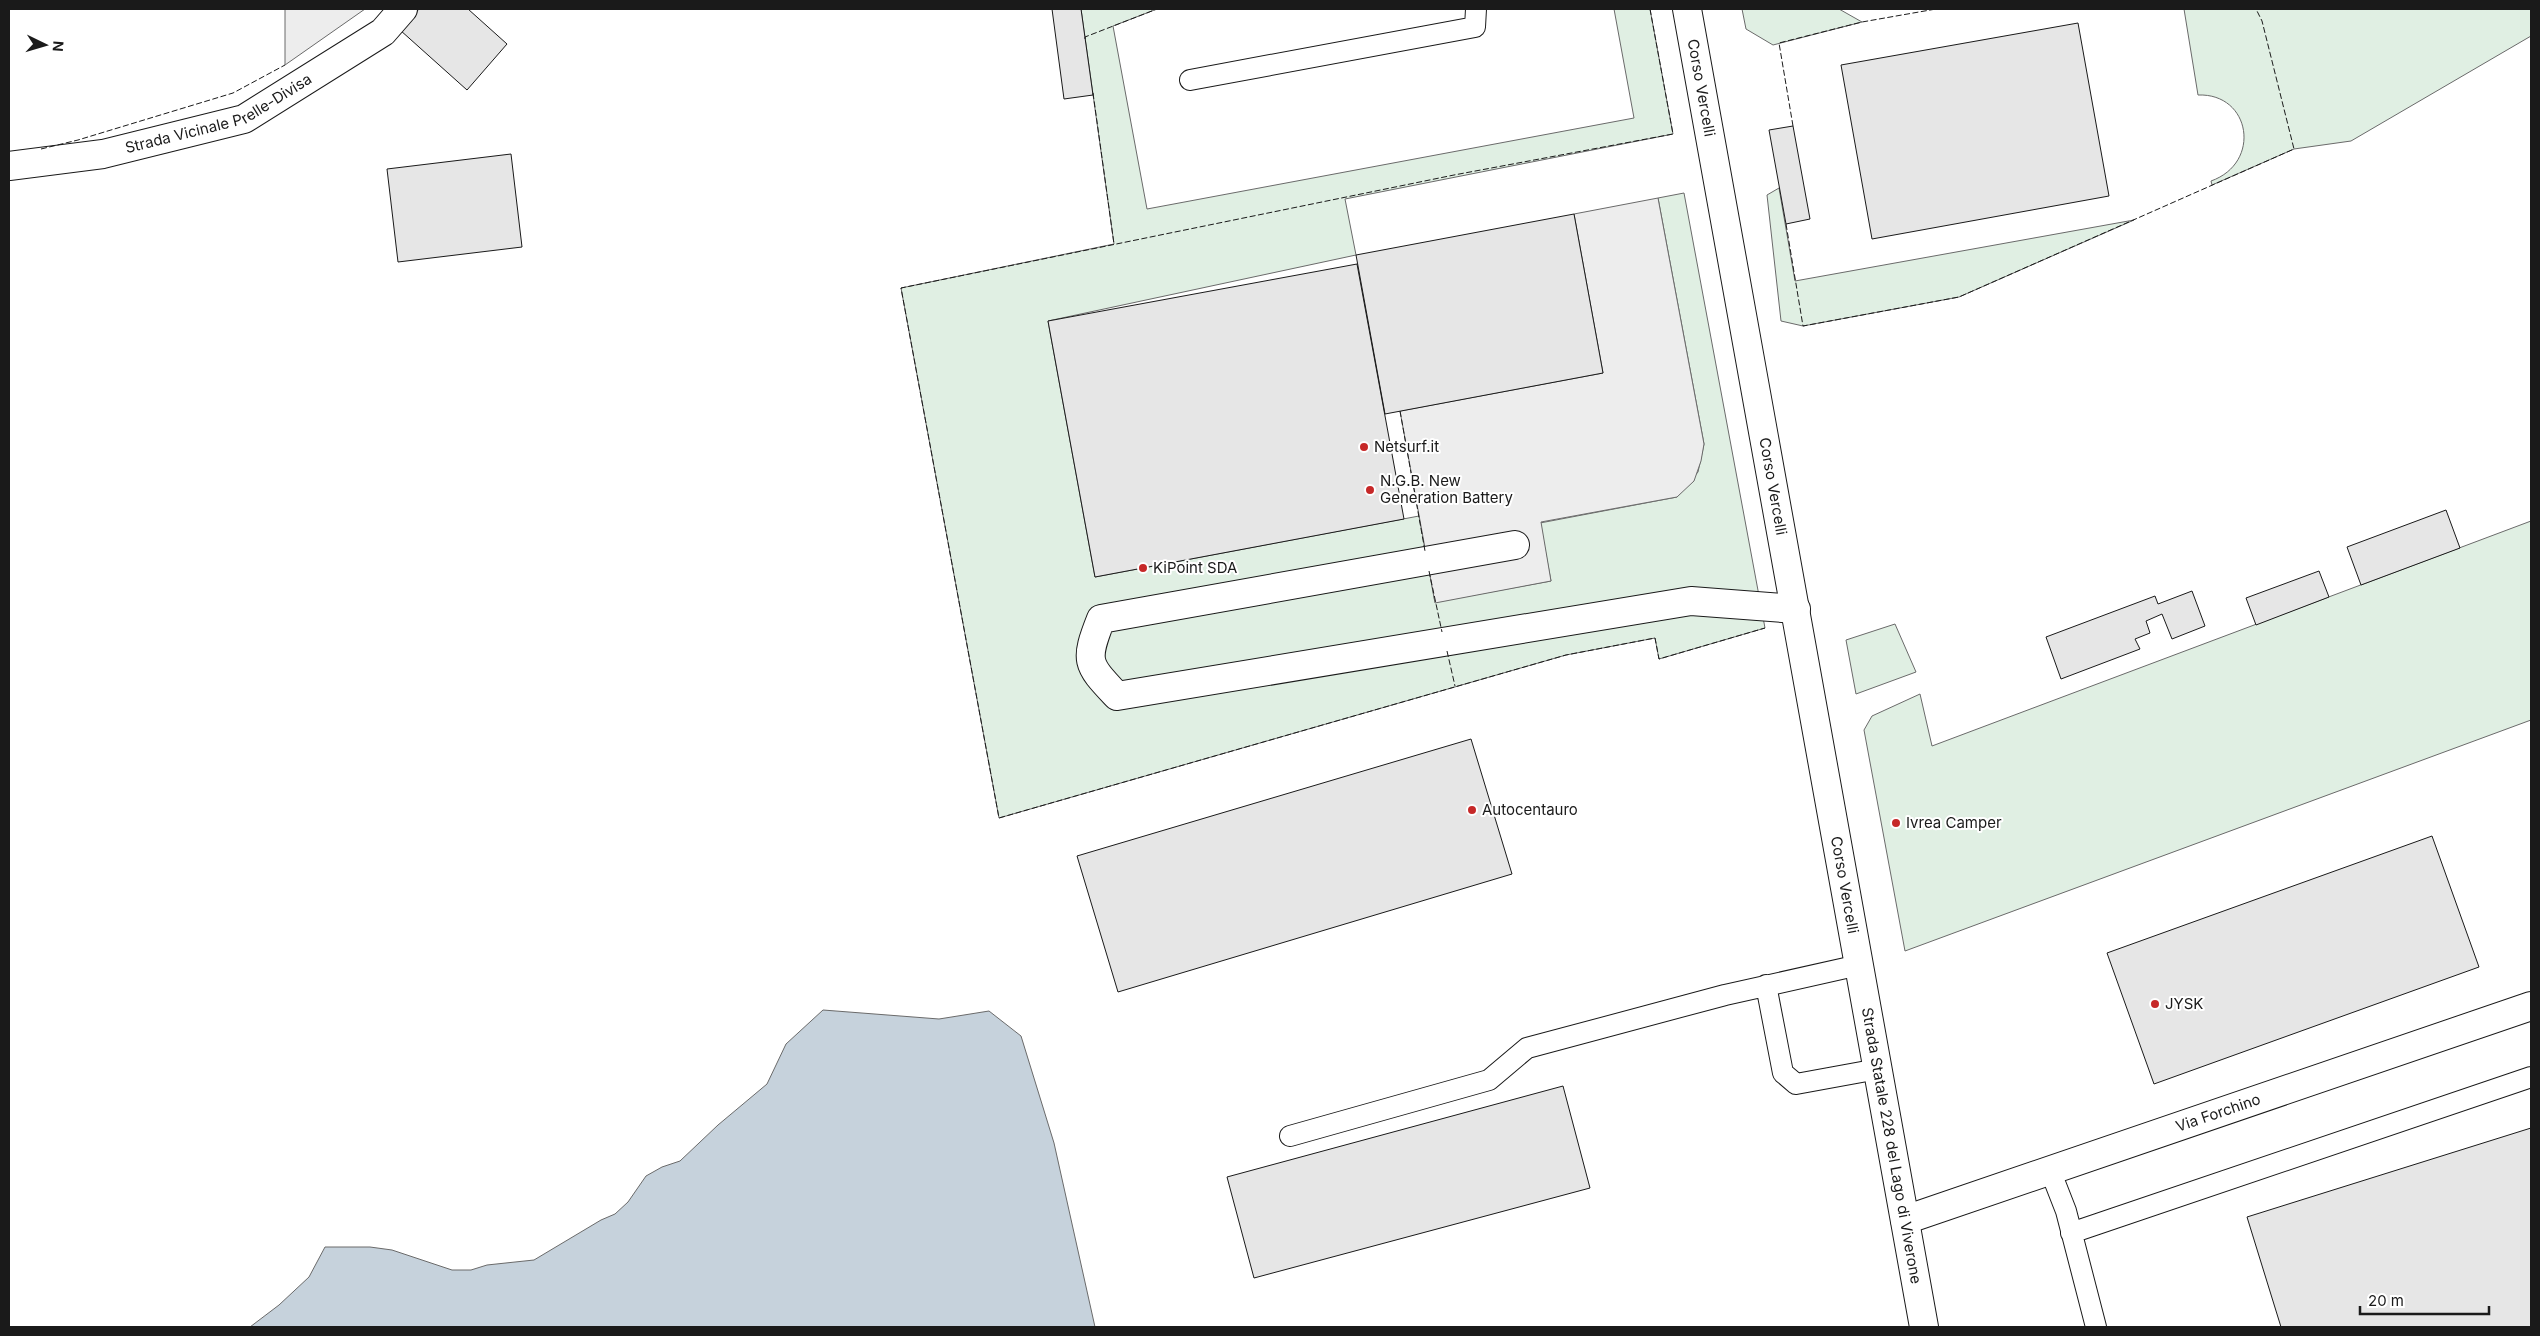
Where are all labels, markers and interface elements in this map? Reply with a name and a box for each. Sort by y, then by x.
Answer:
north arrow [20,20,70,70]
street label: Corso Vercelli [1684,37,1720,138]
text: N [50,40,67,52]
street label: Strada Vicinale Prelle-Divisa [123,69,315,157]
street label: Corso Vercelli [1755,436,1791,537]
place label: Netsurf.it [1374,437,1439,456]
marker: Netsurf.it [1358,441,1370,453]
place label: N.G.B. New Generation Battery [1380,471,1513,507]
marker: N.G.B. New Generation Battery [1364,484,1376,496]
place label: KiPoint SDA [1153,558,1237,577]
marker: KiPoint SDA [1137,562,1149,574]
place label: Autocentauro [1482,800,1578,819]
marker: Autocentauro [1466,804,1478,816]
place label: Ivrea Camper [1906,813,2002,832]
marker: Ivrea Camper [1890,817,1902,829]
street label: Corso Vercelli [1827,835,1863,935]
place label: JYSK [2165,994,2203,1013]
marker: JYSK [2149,998,2161,1010]
street label: Strada Statale 228 del Lago di Viverone [1858,1006,1926,1285]
street label: Via Forchino [2173,1089,2263,1136]
scale bar [2360,1284,2489,1316]
text: 20 m [2368,1291,2404,1310]

